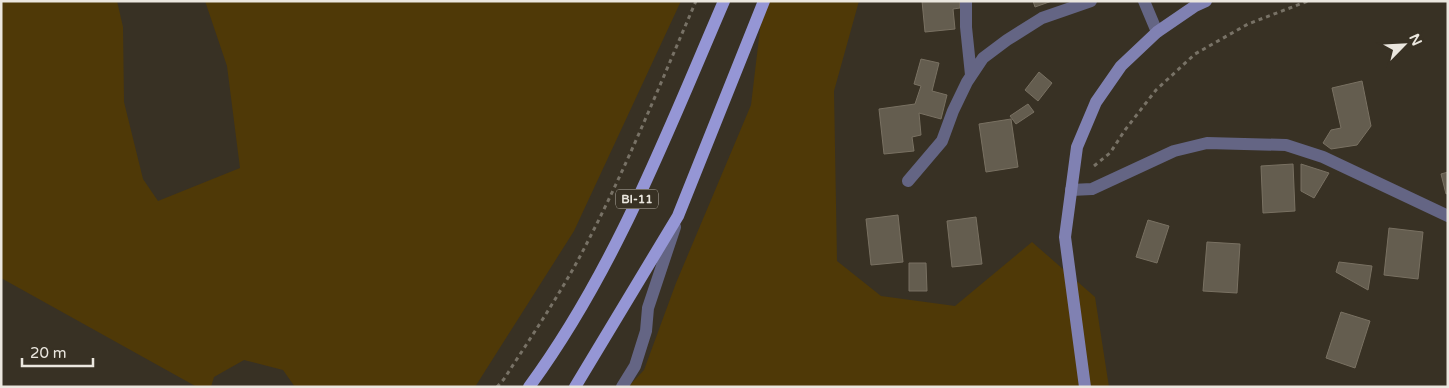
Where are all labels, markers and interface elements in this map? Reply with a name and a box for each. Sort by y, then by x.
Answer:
north arrow [1379,20,1429,70]
text: N [1405,31,1425,49]
road number: BI-11 [616,190,658,208]
scale bar [22,336,94,368]
text: 20 m [30,344,67,362]

